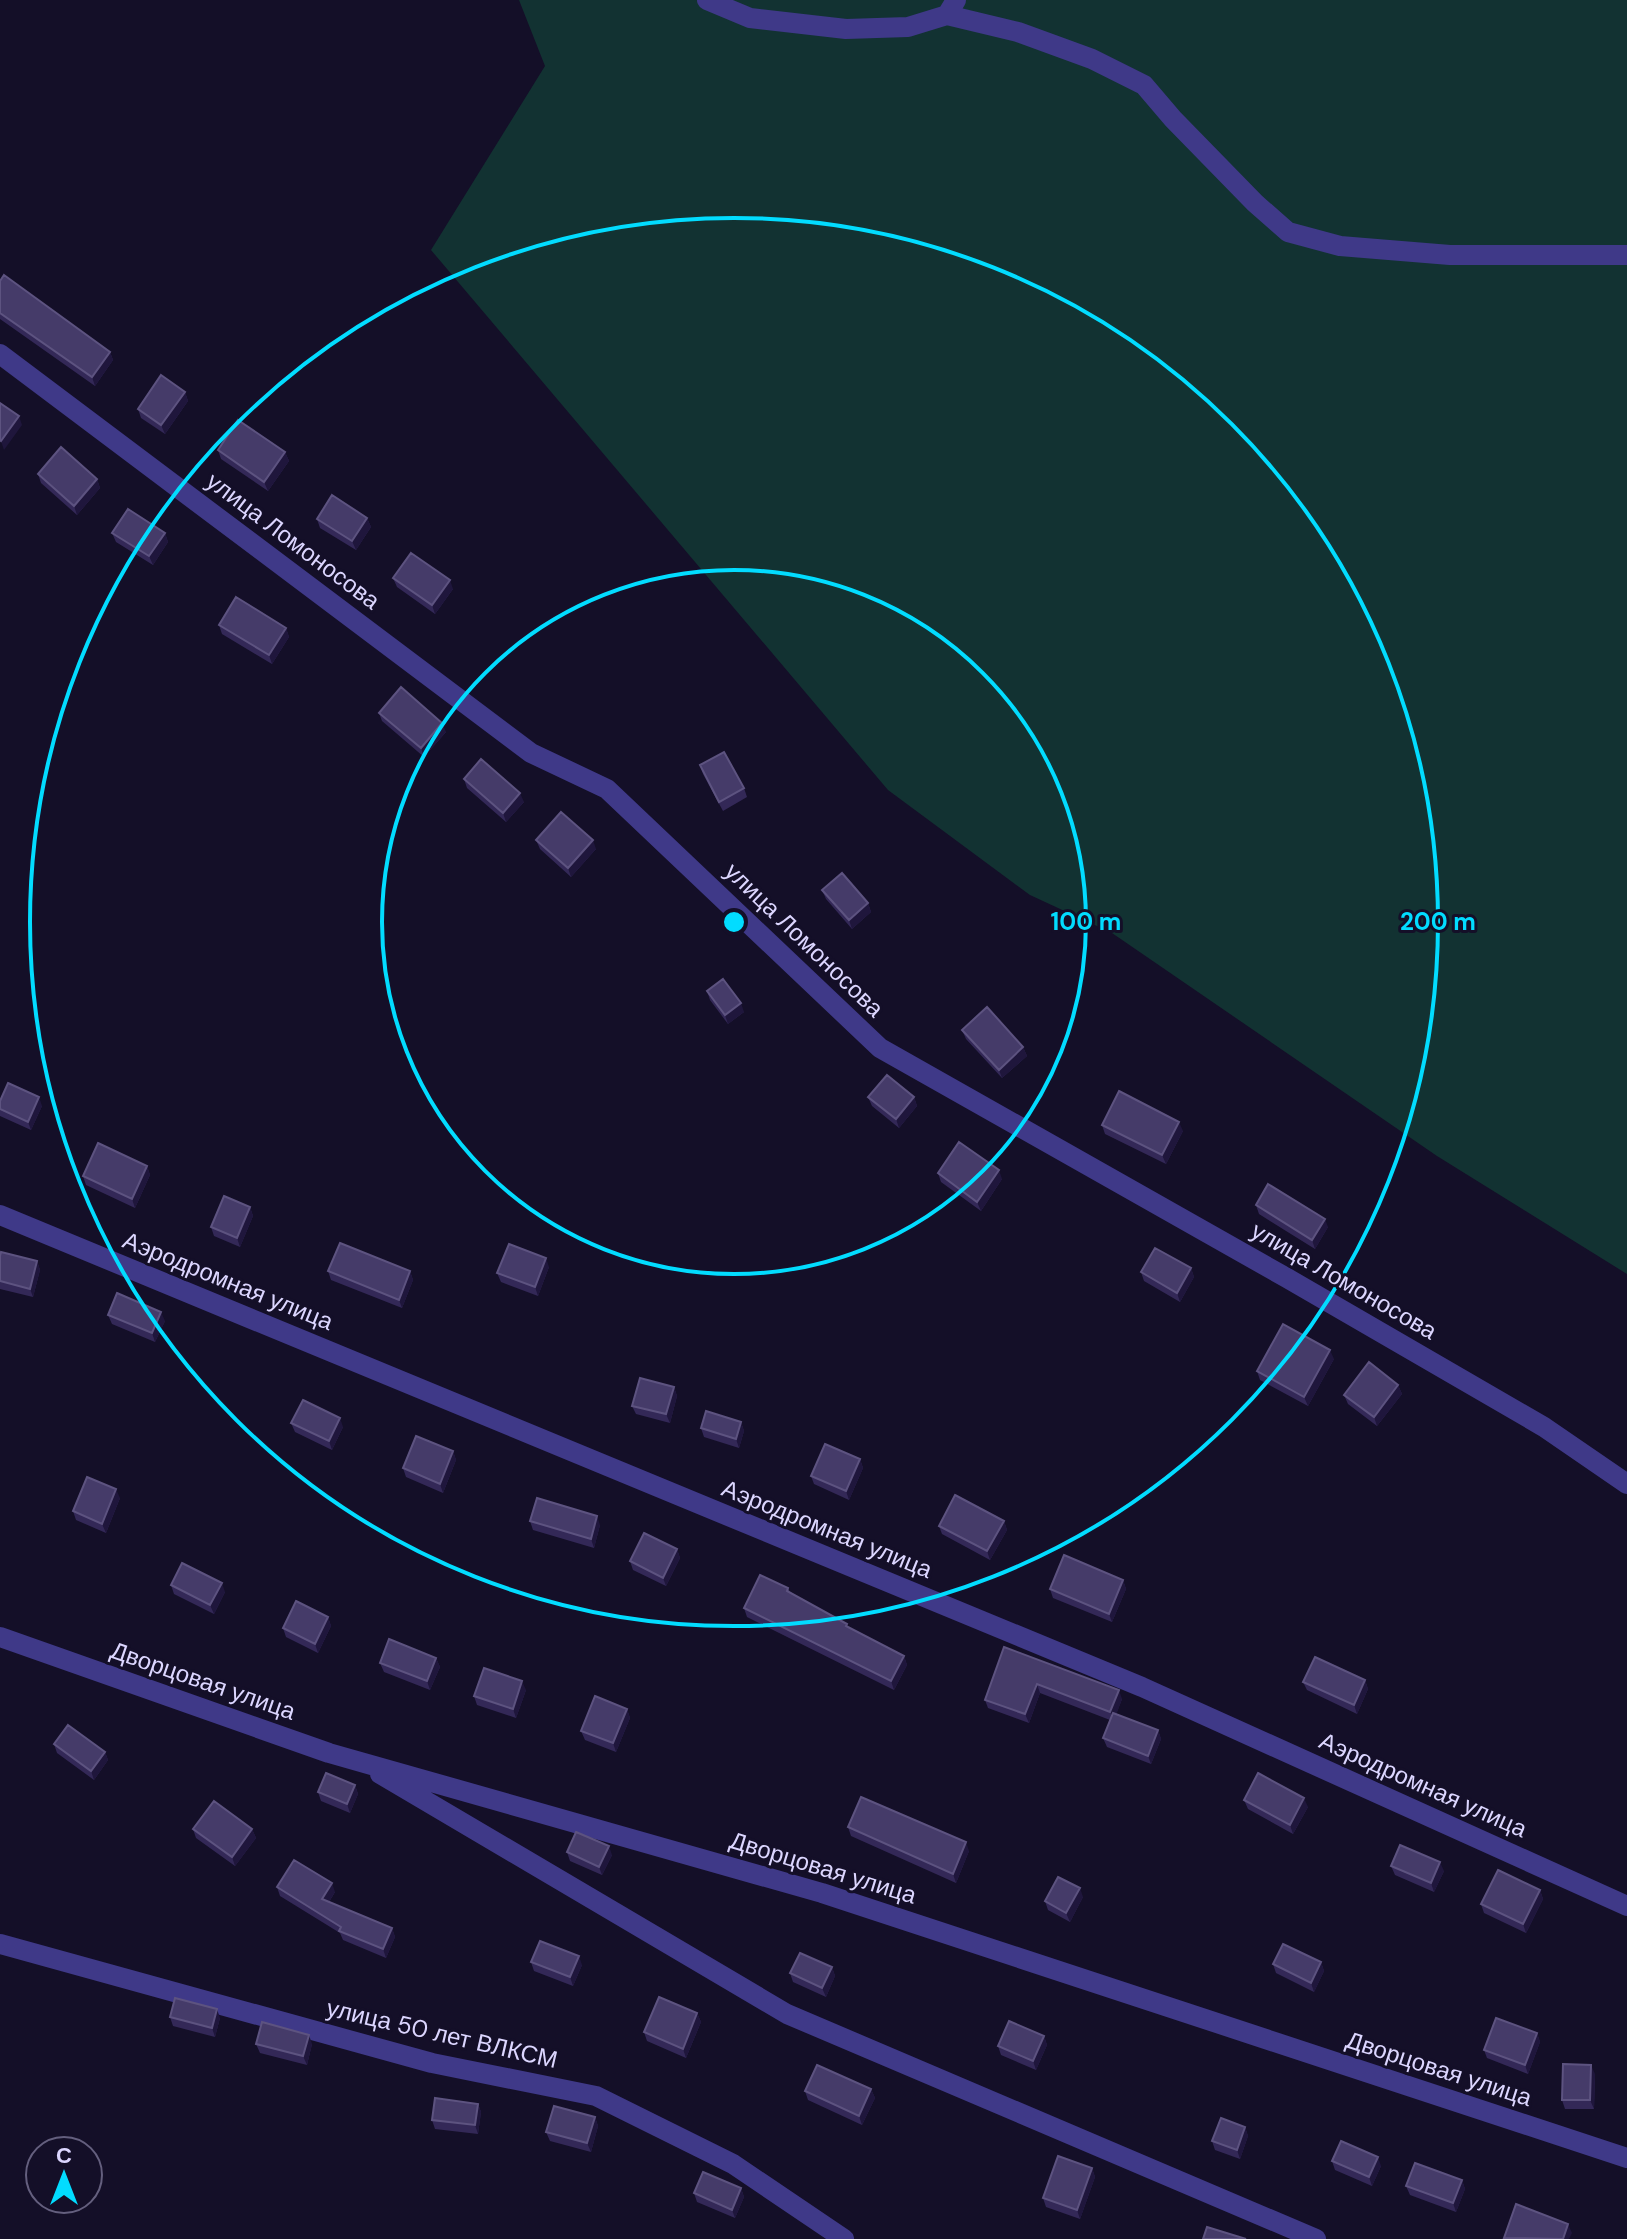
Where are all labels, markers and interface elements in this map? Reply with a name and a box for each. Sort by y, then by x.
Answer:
street label: улица Ломоносова [200,465,387,616]
street label: улица Ломоносова [718,856,891,1024]
text: 100 m [1051,906,1121,937]
text: 200 m [1400,906,1476,937]
centre of rings [720,908,748,936]
street label: улица Ломоносова [1246,1215,1443,1347]
street label: Аэродромная улица [118,1224,338,1337]
street label: Аэродромная улица [717,1472,937,1585]
street label: Дворцовая улица [107,1634,300,1727]
street label: Аэродромная улица [1315,1725,1532,1845]
street label: Дворцовая улица [726,1824,921,1911]
street label: улица 50 лет ВЛКСМ [324,1992,561,2075]
street label: Дворцовая улица [1342,2024,1537,2113]
north arrow [24,2135,104,2215]
text: С [56,2141,72,2170]

